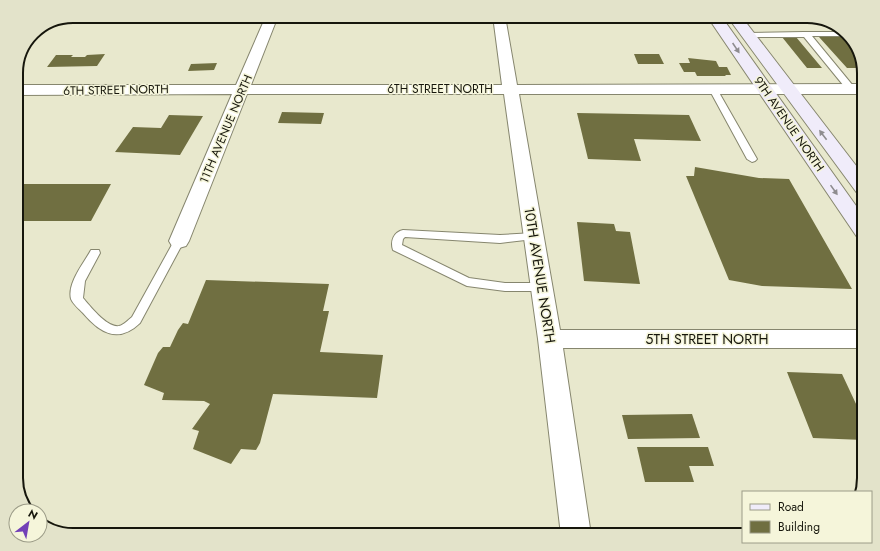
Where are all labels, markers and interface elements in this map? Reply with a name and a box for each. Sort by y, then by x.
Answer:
one-way arrow [732,43,740,53]
street label: 11TH AVENUE NORTH [195,72,257,186]
street label: 9TH AVENUE NORTH [749,73,829,175]
street label: 6TH STREET NORTH [63,80,169,100]
street label: 6TH STREET NORTH [387,80,493,98]
one-way arrow [819,130,828,141]
one-way arrow [830,184,838,195]
street label: 10TH AVENUE NORTH [519,205,561,345]
street label: 5TH STREET NORTH [645,329,769,349]
legend [742,491,872,543]
text: Road [778,498,804,516]
north arrow [8,503,48,543]
text: N [25,505,41,524]
text: Building [778,518,820,536]

